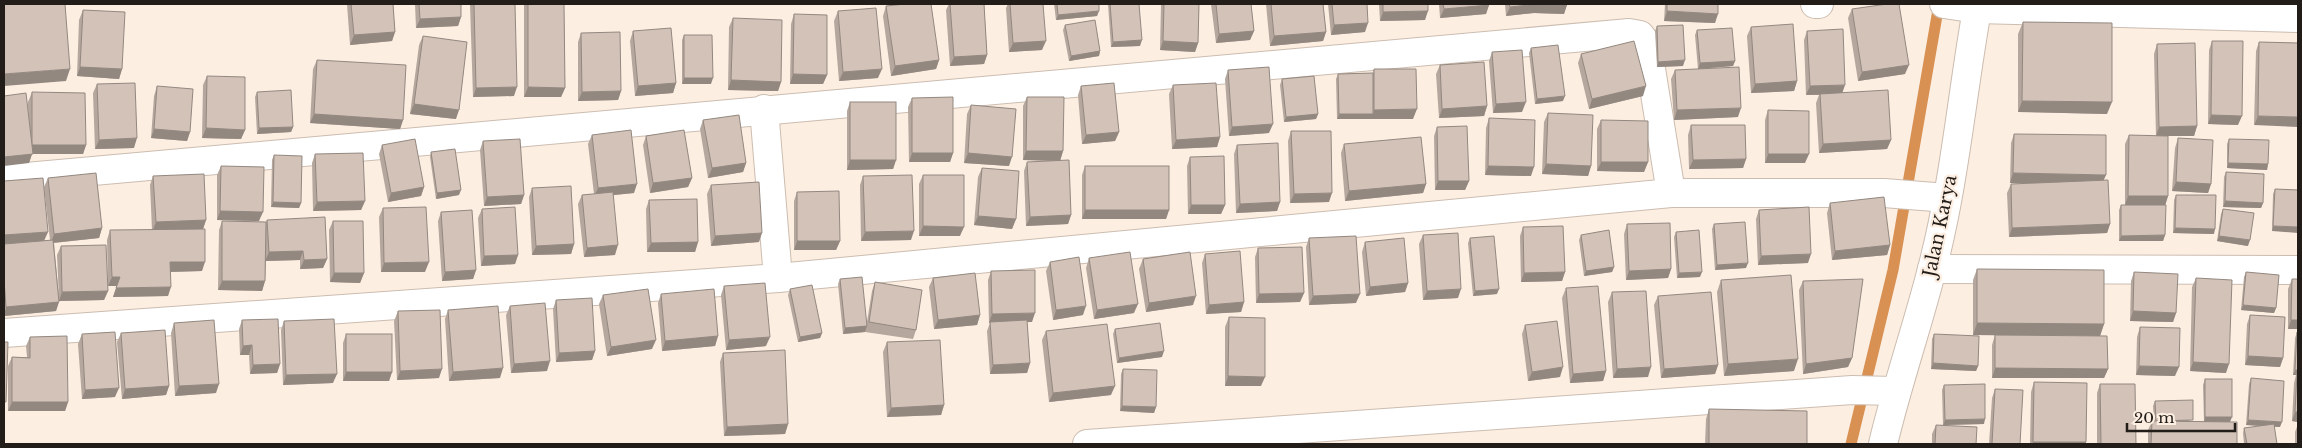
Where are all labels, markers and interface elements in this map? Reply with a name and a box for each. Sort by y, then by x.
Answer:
street label: Jalan Karya [1918,173,1962,281]
scale bar [2127,400,2234,432]
text: 20 m [2134,408,2174,427]

